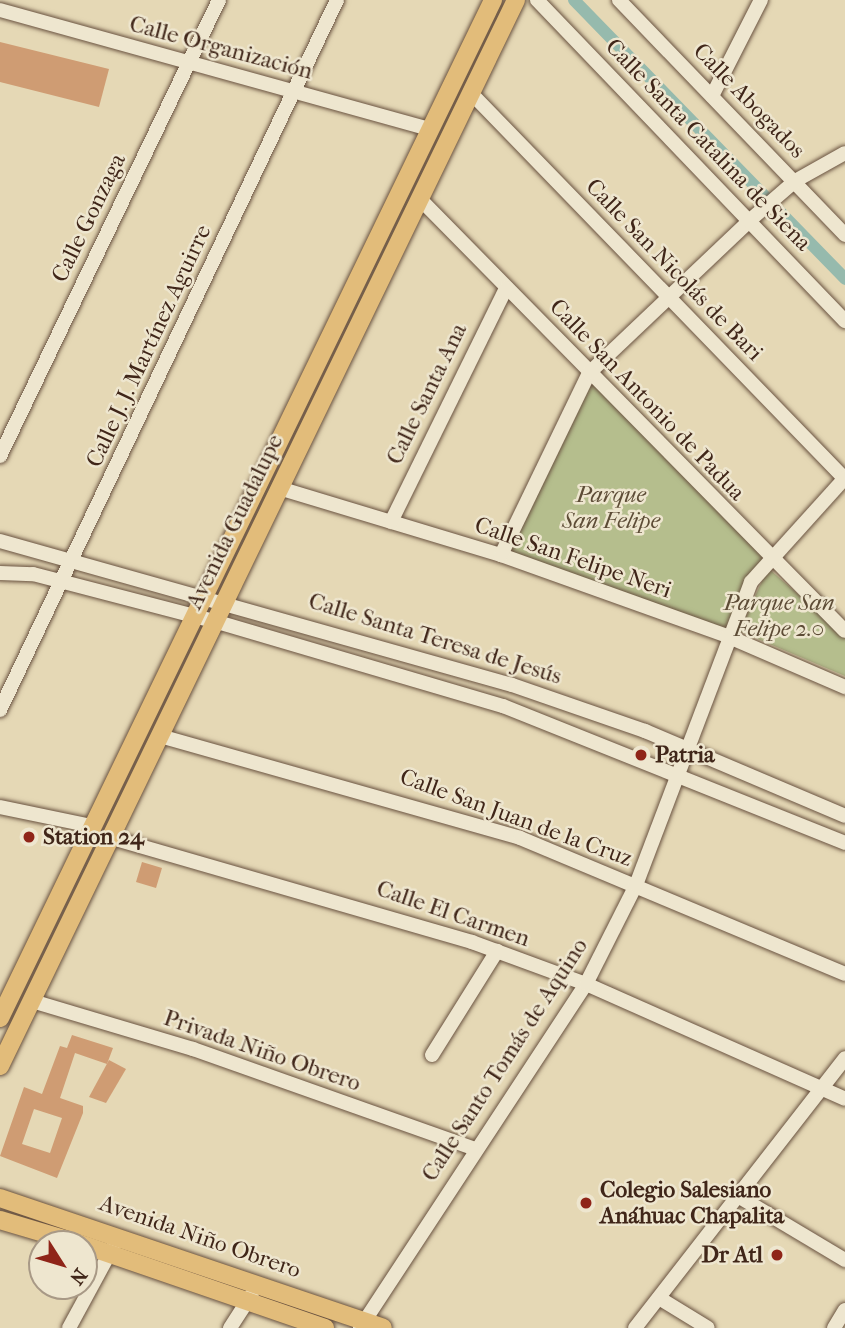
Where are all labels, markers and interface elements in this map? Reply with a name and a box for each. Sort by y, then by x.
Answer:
street label: Calle Organización [126,10,316,86]
street label: Calle Santa Catalina de Siena [599,33,817,257]
street label: Calle Abogados [687,38,811,164]
street label: Calle Gonzaga [46,149,132,287]
street label: Calle San Nicolás de Bari [580,173,768,367]
street label: Calle J. J. Martínez Aguirre [81,220,217,472]
street label: Calle San Antonio de Padua [544,294,750,506]
street label: Calle Santa Ana [381,319,473,469]
street label: Avenida Guadalupe [181,430,289,614]
park label: Parque San Felipe [562,481,660,535]
street label: Calle San Felipe Neri [471,511,675,605]
street label: Calle Santa Teresa de Jesús [305,587,565,691]
park label: Parque San Felipe 2.0 [723,589,835,643]
place label: Patria [655,741,715,769]
marker: Patria [633,747,649,763]
street label: Calle San Juan de la Cruz [396,763,636,873]
place label: Station 24 [43,823,144,851]
marker: Station 24 [21,829,37,845]
street label: Calle El Carmen [373,875,533,953]
street label: Calle Santo Tomás de Aquino [416,933,594,1187]
street label: Privada Niño Obrero [160,1004,364,1098]
place label: Colegio Salesiano Anáhuac Chapalita [600,1176,784,1230]
street label: Avenida Niño Obrero [96,1190,304,1284]
marker: Colegio Salesiano Anáhuac Chapalita [578,1195,594,1211]
north arrow [28,1230,98,1300]
place label: Dr Atl [701,1241,763,1269]
marker: Dr Atl [769,1247,785,1263]
text: N [65,1264,91,1289]

